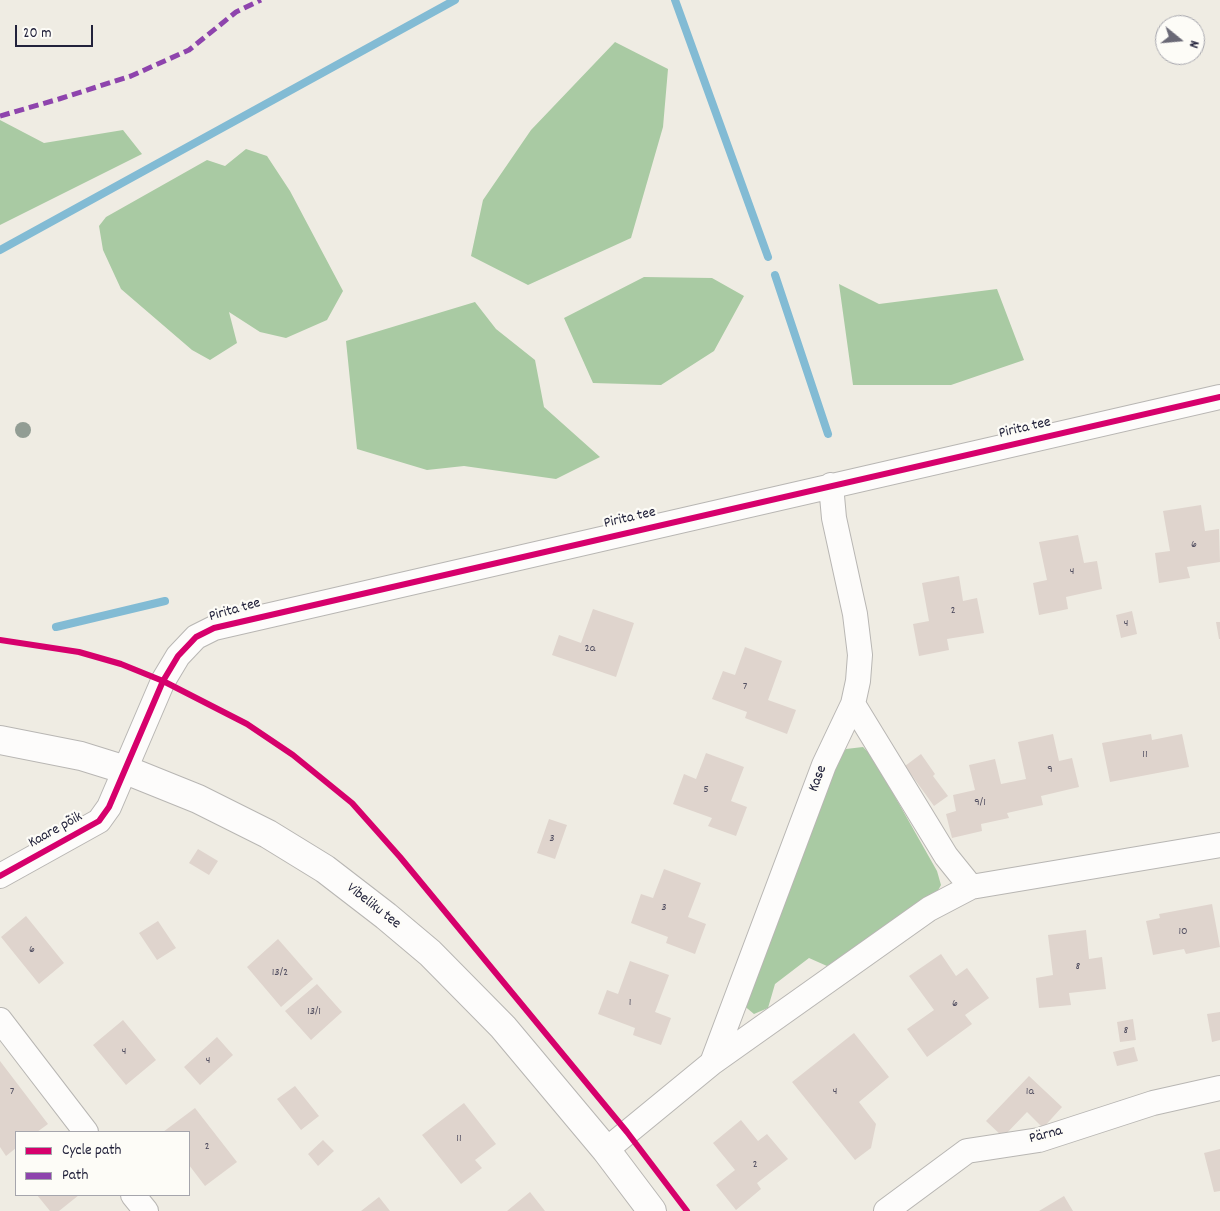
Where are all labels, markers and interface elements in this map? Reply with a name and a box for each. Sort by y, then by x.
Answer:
scale bar [18,15,95,47]
north arrow [1155,15,1205,65]
text: 20 m [23,23,51,45]
text: N [1183,38,1204,50]
street label: Pirita tee [997,414,1053,444]
street label: Pirita tee [602,504,658,534]
house number: 6 [1191,538,1197,552]
house number: 4 [1070,565,1074,579]
street label: Pirita tee [207,595,263,627]
house number: 2 [950,604,956,618]
house number: 4 [1124,617,1128,631]
house number: 2a [585,642,595,656]
house number: 7 [743,680,747,694]
house number: 11 [1142,748,1148,762]
street label: Kase [806,763,832,795]
house number: 9 [1047,763,1053,777]
house number: 5 [703,783,709,797]
house number: 9/1 [974,796,986,810]
street label: Kaare põik [26,809,86,853]
house number: 3 [549,832,555,846]
street label: Vibeliku tee [342,880,404,934]
house number: 3 [661,901,667,915]
house number: 10 [1178,925,1188,939]
house number: 6 [29,943,35,957]
house number: 8 [1076,960,1080,974]
house number: 13/2 [272,966,288,980]
house number: 1 [629,996,631,1010]
house number: 6 [952,997,958,1011]
house number: 13/1 [307,1005,321,1019]
house number: 8 [1124,1024,1128,1038]
house number: 4 [122,1045,126,1059]
house number: 4 [206,1054,210,1068]
house number: 7 [10,1085,14,1099]
house number: 4 [833,1085,837,1099]
house number: 1a [1026,1085,1034,1099]
street label: Pärna [1027,1123,1065,1149]
legend [15,1131,190,1196]
house number: 11 [456,1132,462,1146]
text: Cycle path [62,1140,121,1162]
house number: 2 [204,1140,210,1154]
house number: 2 [752,1158,758,1172]
text: Path [62,1165,88,1187]

